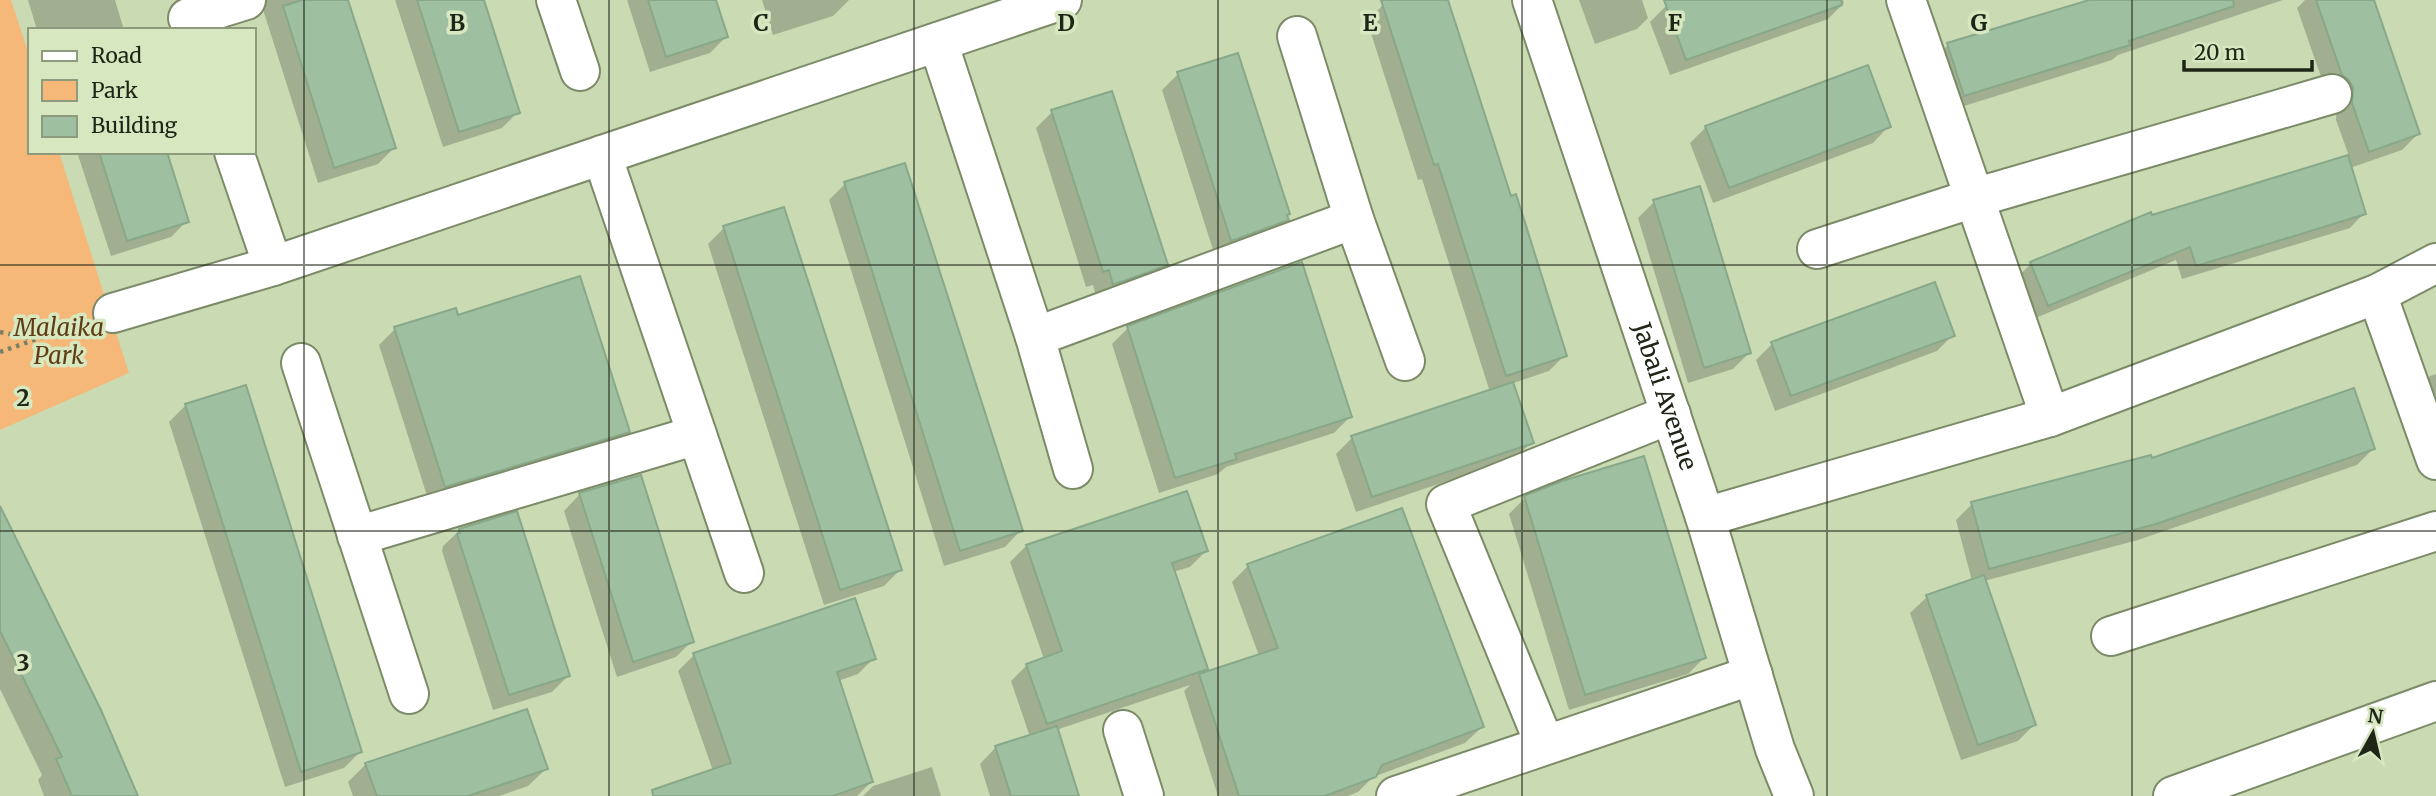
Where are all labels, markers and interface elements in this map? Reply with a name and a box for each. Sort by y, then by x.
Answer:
text: B [449,8,465,37]
text: C [753,8,769,37]
text: D [1057,8,1075,37]
text: E [1362,8,1378,37]
text: F [1668,8,1682,37]
text: G [1971,8,1988,37]
legend [28,28,256,154]
scale bar [2184,28,2312,72]
text: 20 m [2194,39,2246,66]
text: Road [91,42,142,69]
text: Park [91,77,138,104]
text: Building [91,112,178,139]
park label: Malaika Park [13,312,104,371]
street label: Jabali Avenue [1626,317,1704,474]
text: 2 [16,383,30,412]
text: 3 [16,648,30,677]
north arrow [2338,698,2408,768]
text: N [2366,703,2384,729]

